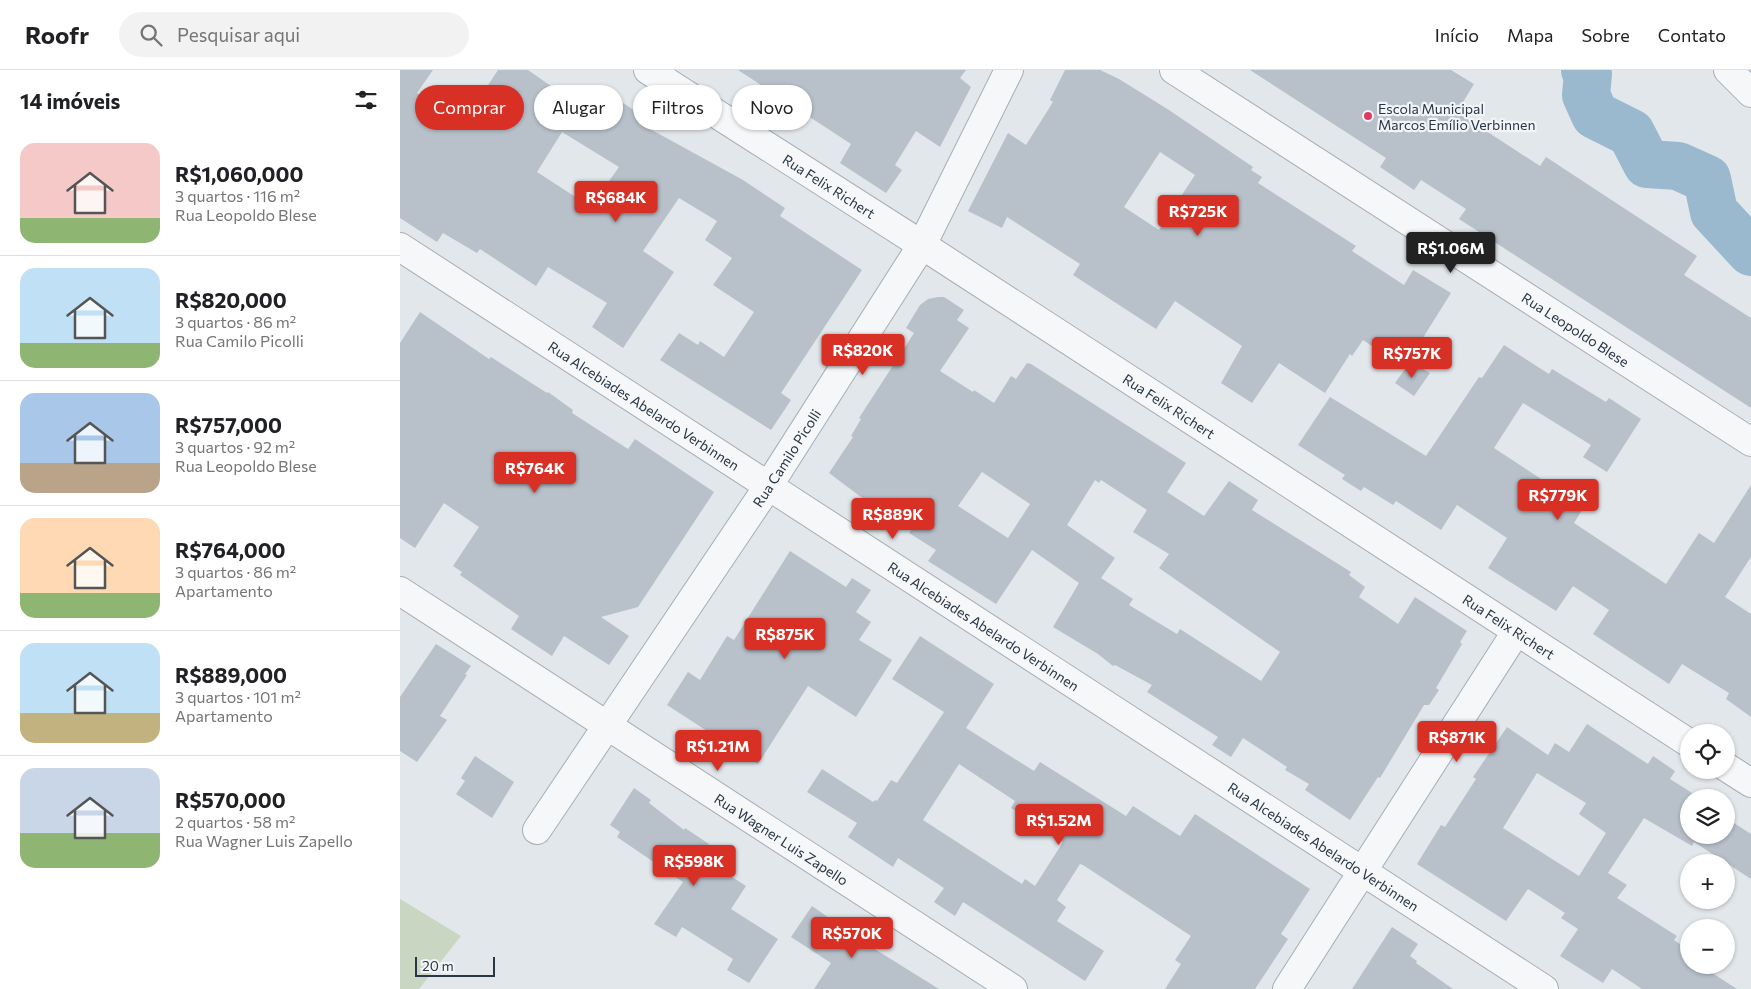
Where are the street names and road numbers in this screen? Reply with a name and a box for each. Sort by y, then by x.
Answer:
street label: Rua Felix Richert [780,150,879,222]
street label: Rua Leopoldo Blese [1519,288,1632,370]
street label: Rua Alcebiades Abelardo Verbinnen [545,337,743,473]
street label: Rua Felix Richert [1120,370,1219,442]
street label: Rua Camilo Picolli [748,406,824,510]
street label: Rua Alcebiades Abelardo Verbinnen [885,558,1083,694]
street label: Rua Felix Richert [1460,590,1558,662]
street label: Rua Alcebiades Abelardo Verbinnen [1225,778,1422,914]
street label: Rua Wagner Luis Zapello [712,789,852,888]

